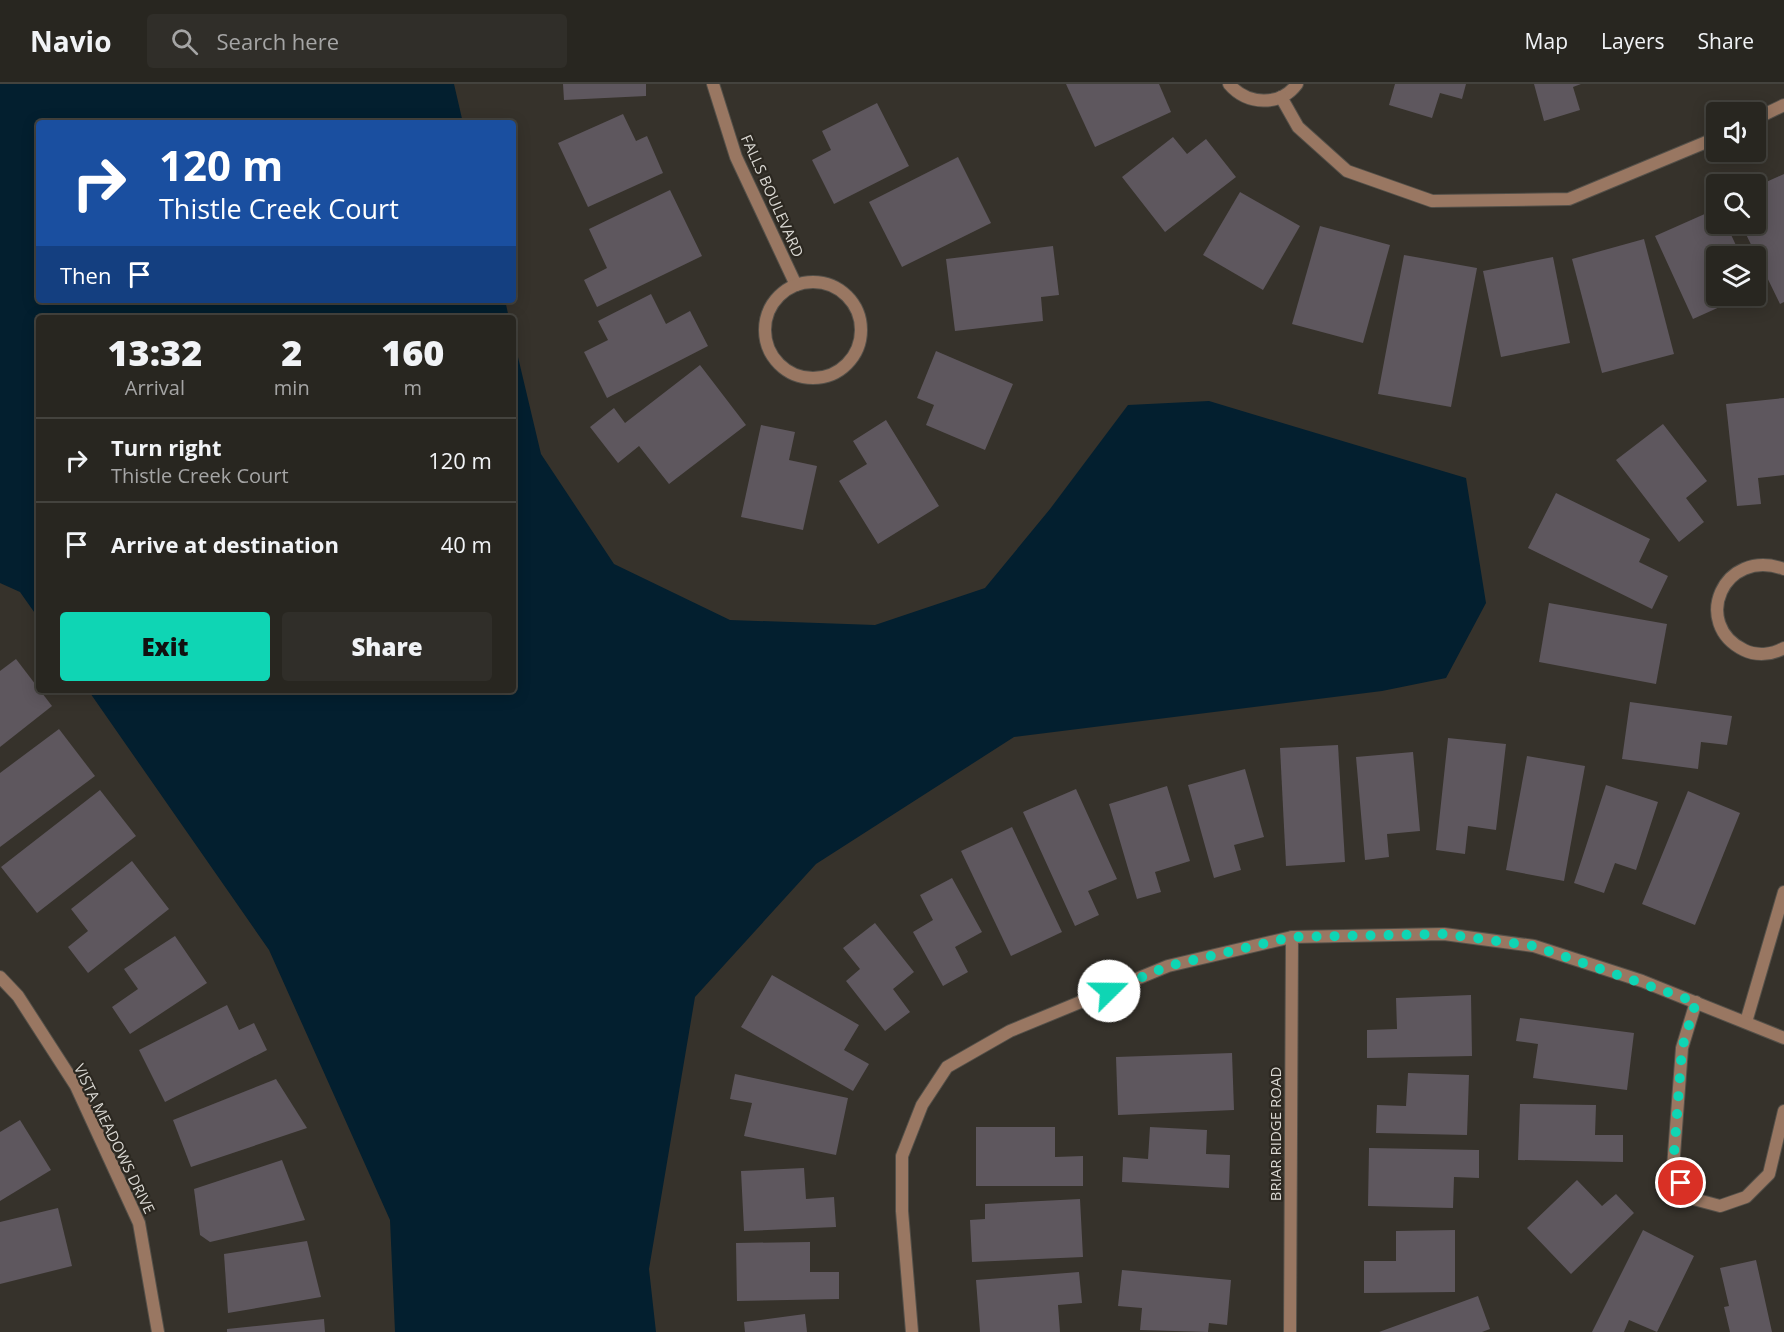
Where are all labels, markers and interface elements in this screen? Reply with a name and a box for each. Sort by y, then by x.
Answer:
search box [147,14,567,68]
text: Navio [30,22,111,60]
icon: search [168,25,201,58]
text: Search here [216,26,339,56]
text: Map [1525,27,1568,55]
text: Layers [1601,27,1665,55]
text: Share [1698,27,1754,55]
map controls [1706,102,1766,306]
button: sound [1706,102,1766,162]
street label: FALLS BOULEVARD [737,131,809,260]
text: 120 m [159,136,283,193]
icon: right [60,144,138,222]
button: search [1706,174,1766,234]
text: Thistle Creek Court [159,190,399,227]
button: layers [1706,246,1766,306]
icon: arrive [123,258,156,291]
text: Then [60,260,111,290]
text: 13:32 [108,328,202,377]
text: 2 [281,328,302,377]
text: 160 [381,328,444,377]
text: Arrival [125,374,185,401]
text: min [274,374,310,401]
text: m [404,374,422,401]
text: Turn right [111,432,222,462]
icon: right [60,444,93,477]
text: 120 m [428,445,492,475]
text: Thistle Creek Court [111,462,289,489]
icon: arrive [60,528,93,561]
text: Arrive at destination [111,529,339,559]
text: 40 m [441,529,492,559]
button: Exit [60,612,270,681]
button: Share [282,612,492,681]
position arrow [1077,959,1141,1023]
street label: VISTA MEADOWS DRIVE [70,1060,160,1217]
street label: BRIAR RIDGE ROAD [1265,1067,1285,1201]
pin [1655,1157,1706,1208]
icon: arrive [1664,1166,1697,1199]

